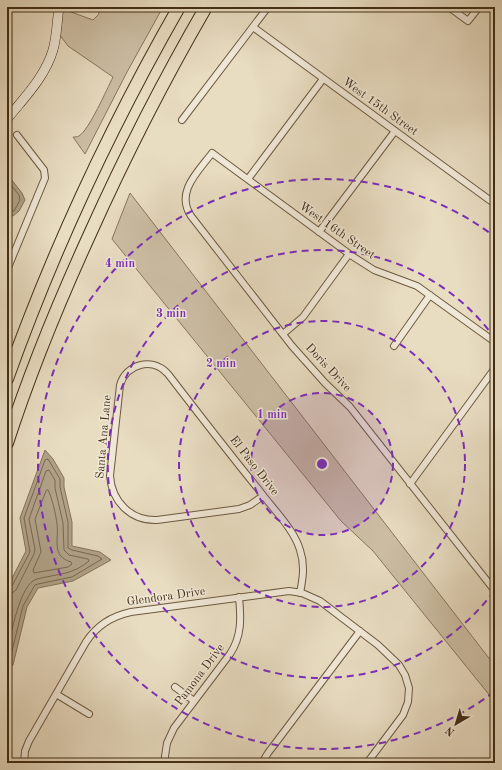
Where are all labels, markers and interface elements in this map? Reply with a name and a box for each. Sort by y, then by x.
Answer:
street label: West 15th Street [340,75,420,138]
street label: West 16th Street [297,200,377,262]
text: 4 min [105,258,135,270]
text: 3 min [156,308,186,320]
street label: Doris Drive [303,342,353,395]
text: 2 min [206,358,236,370]
street label: Santa Ana Lane [94,394,114,479]
text: 1 min [257,409,287,421]
street label: El Paso Drive [227,434,281,498]
centre of rings [315,457,329,471]
street label: Glendora Drive [126,585,206,608]
street label: Pamona Drive [173,642,227,708]
north arrow [436,704,476,744]
text: N [444,723,457,738]

